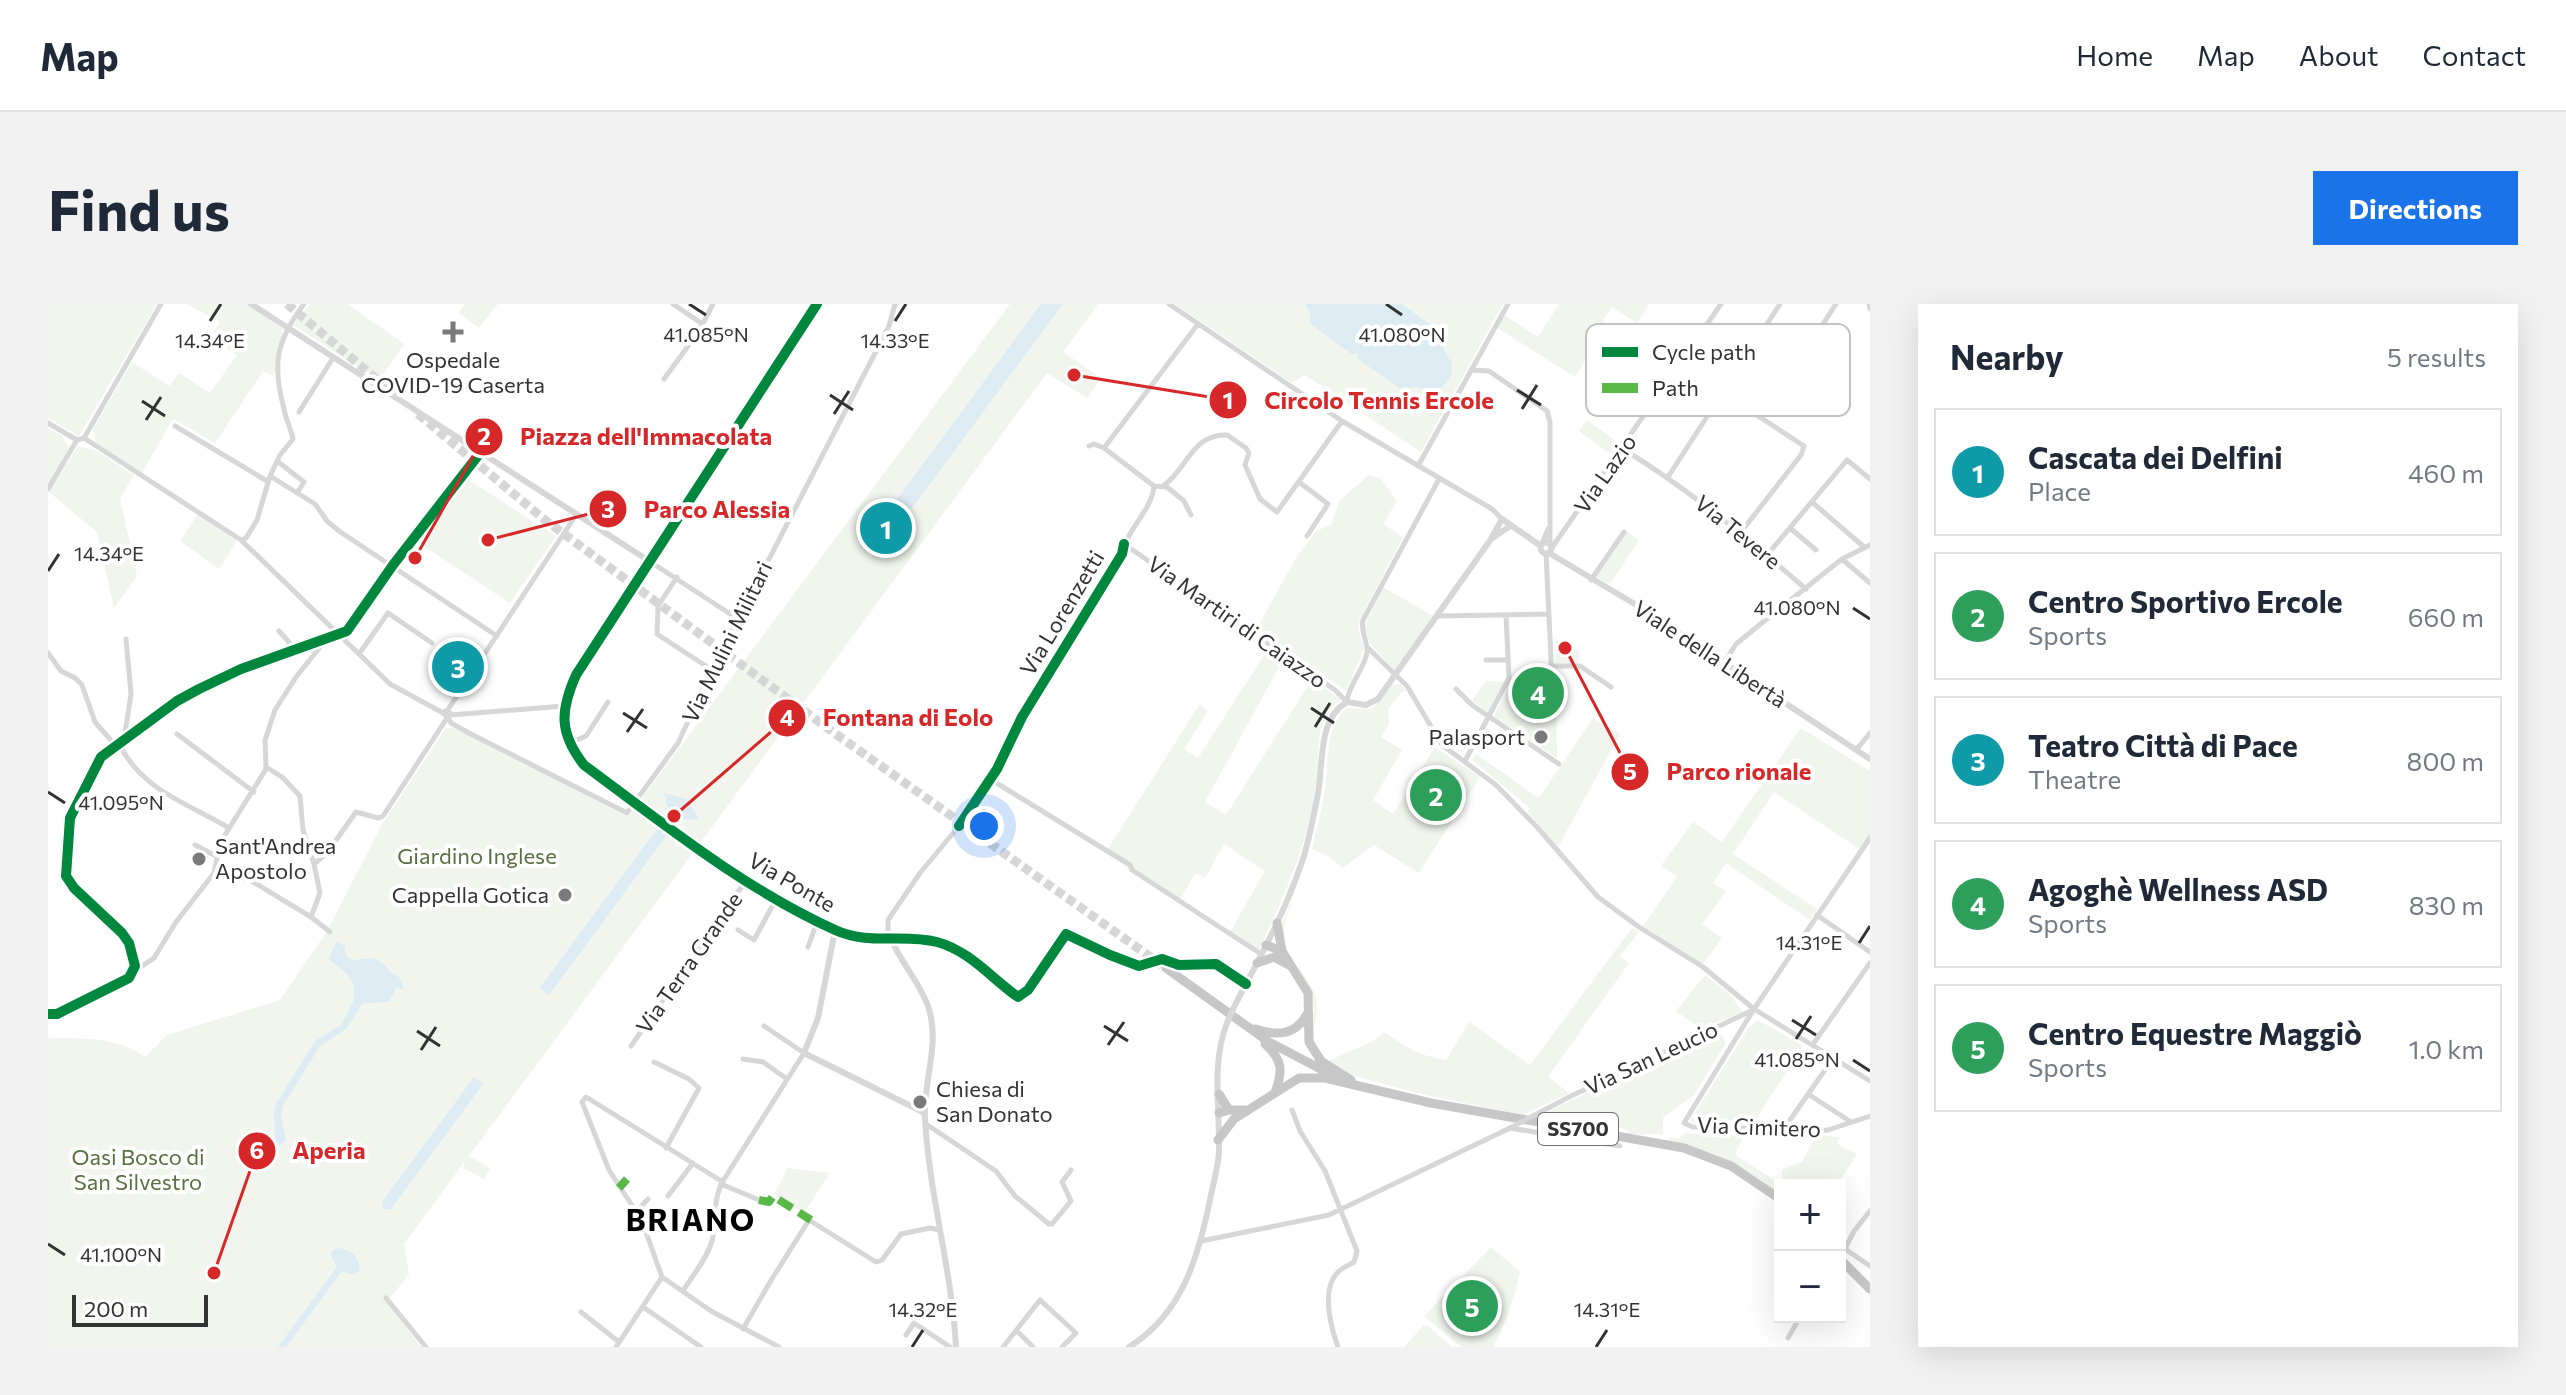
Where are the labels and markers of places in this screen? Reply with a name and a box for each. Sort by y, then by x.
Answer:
marker: Ospedale COVID-19 Caserta [442,321,464,343]
place label: Ospedale COVID-19 Caserta [361,346,545,398]
callout: Circolo Tennis Ercole [1208,376,1510,424]
callout: Piazza dell'Immacolata [464,413,788,461]
callout: Parco Alessia [588,485,806,533]
pin: 1 [860,498,912,558]
pin: 3 [432,637,484,697]
pin: 4 [1512,663,1564,723]
callout: Fontana di Eolo [767,694,1009,742]
place label: Palasport [1429,723,1525,750]
marker: Palasport [1532,728,1550,746]
callout: Parco rionale [1610,748,1827,796]
pin: 2 [1410,765,1462,825]
place label: Sant'Andrea Apostolo [215,832,336,884]
marker: Sant'Andrea Apostolo [190,850,208,868]
place label: Cappella Gotica [392,881,549,908]
marker: Cappella Gotica [556,886,574,904]
place label: Chiesa di San Donato [936,1075,1053,1127]
marker: Chiesa di San Donato [911,1093,929,1111]
callout: Aperia [237,1127,382,1175]
pin: 5 [1446,1276,1498,1336]

